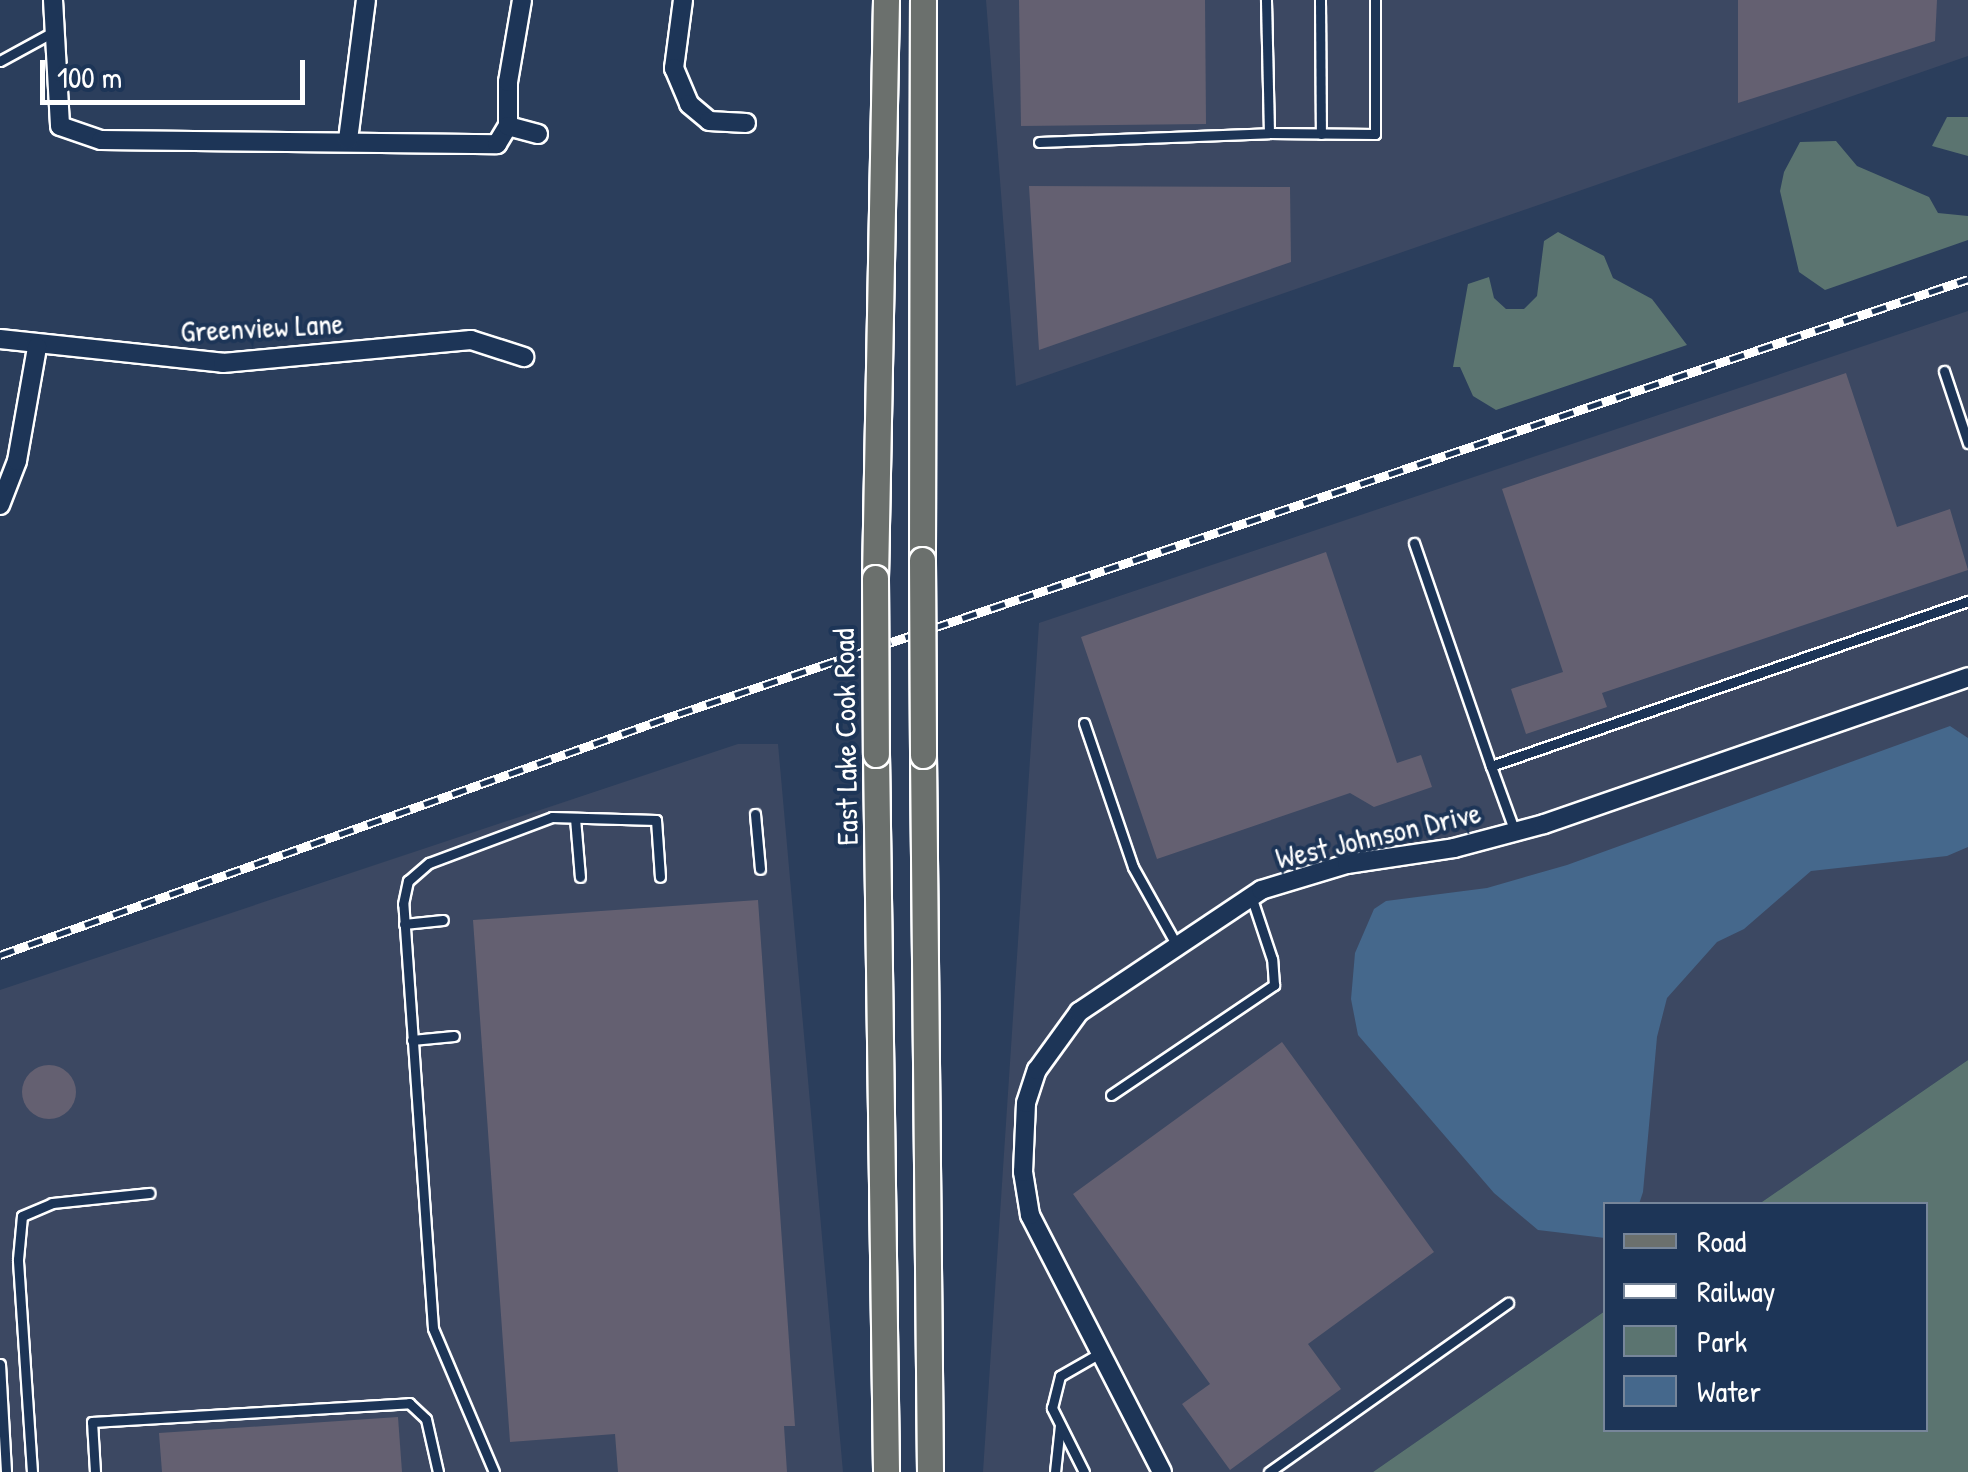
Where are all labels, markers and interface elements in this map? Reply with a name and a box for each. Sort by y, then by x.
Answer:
scale bar [45,40,310,102]
text: 100 m [57,57,122,97]
street label: Greenview Lane [180,305,344,349]
street label: East Lake Cook Road [825,628,865,846]
street label: West Johnson Drive [1272,794,1484,876]
legend [1603,1202,1928,1432]
text: Road [1697,1221,1746,1261]
text: Railway [1697,1271,1775,1311]
text: Park [1697,1321,1747,1361]
text: Water [1697,1371,1761,1411]

